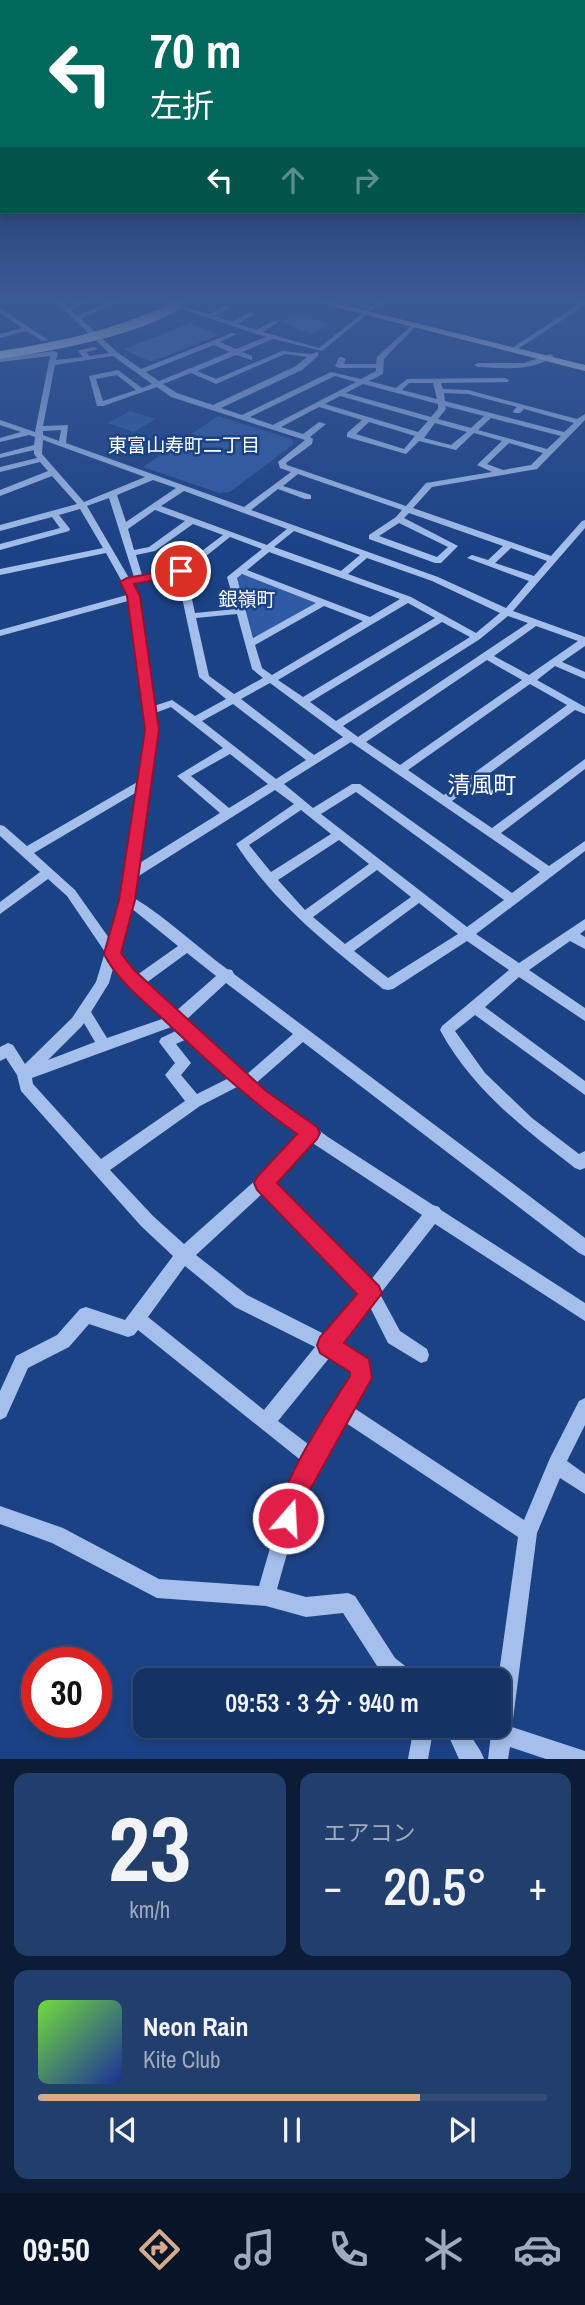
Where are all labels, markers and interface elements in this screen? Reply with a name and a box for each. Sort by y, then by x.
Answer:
text: 70 m [150,17,242,83]
icon: left [35,28,126,119]
text: 左折 [150,84,214,127]
icon: left [201,161,239,199]
icon: ahead [274,161,312,199]
icon: right [347,161,385,199]
district label: 東富山寿町二丁目 [108,432,260,458]
pin [151,541,211,601]
icon: arrive [162,552,200,590]
district label: 銀嶺町 [218,586,276,612]
district label: 清風町 [448,769,517,800]
position arrow [251,1481,325,1555]
speed limit sign: 30 [21,1647,112,1738]
text: 09:53 · 3 分 · 940 m [225,1685,419,1720]
text: 23 [108,1787,191,1909]
text: エアコン [324,1817,416,1848]
text: 20.5° [383,1851,487,1921]
text: − [324,1861,342,1912]
text: + [529,1861,547,1912]
text: km/h [129,1894,170,1925]
text: Neon Rain [143,2009,248,2044]
text: Kite Club [143,2044,221,2075]
icon: previous [104,2111,142,2149]
icon: pause [273,2111,311,2149]
icon: next [443,2111,481,2149]
icon: directions [135,2225,184,2274]
icon: music [230,2225,279,2274]
icon: phone [324,2225,373,2274]
icon: climate [419,2225,468,2274]
icon: car [513,2225,562,2274]
text: 09:50 [23,2228,90,2271]

